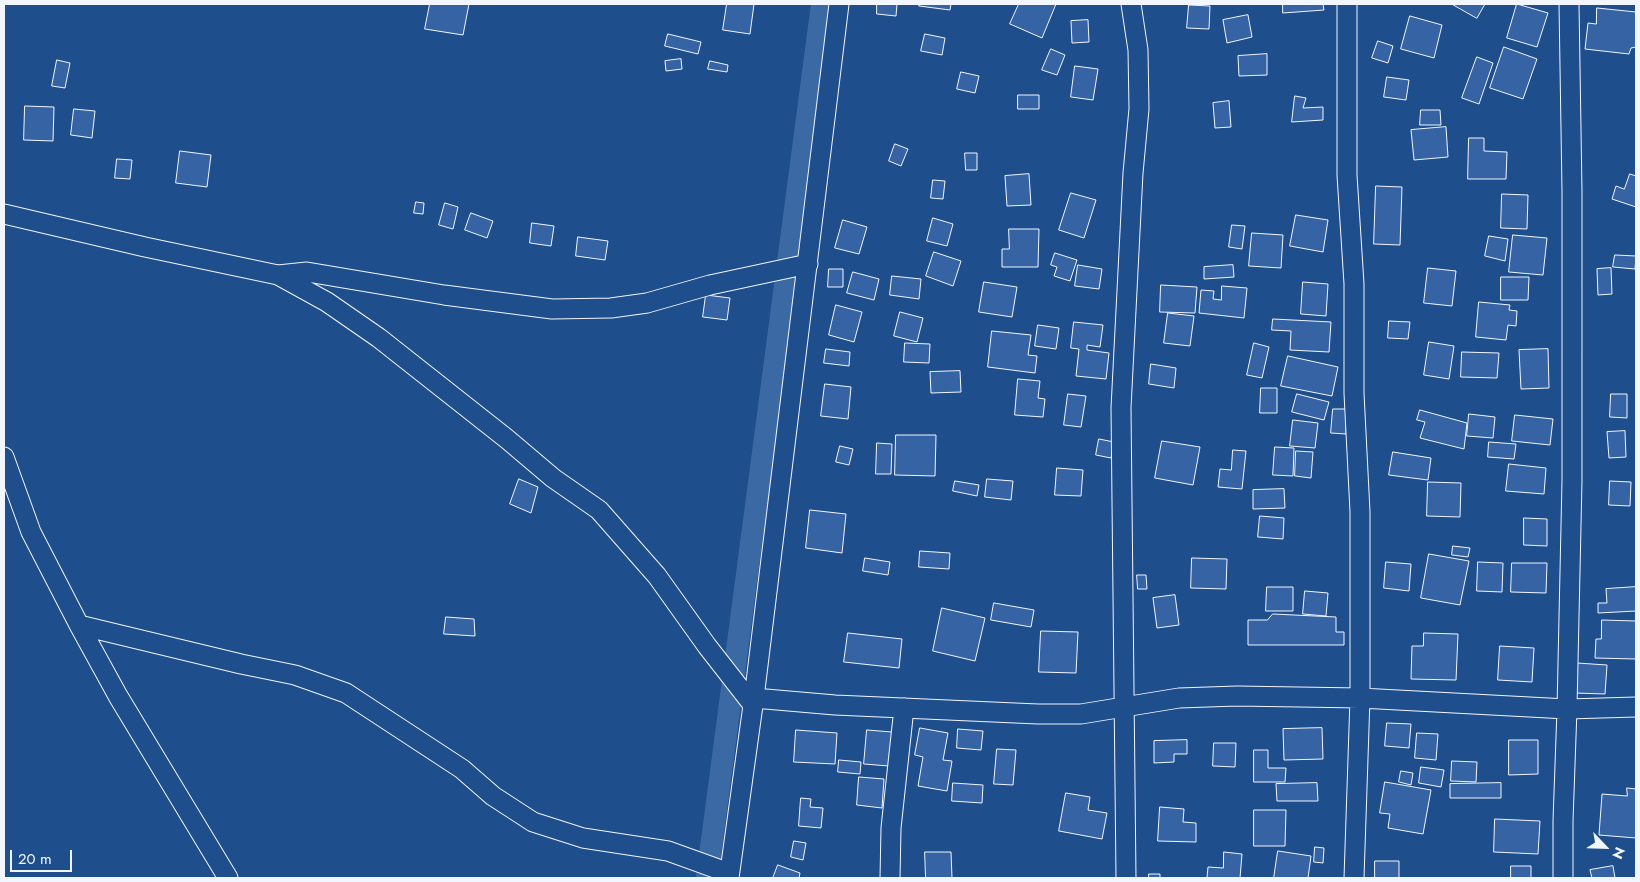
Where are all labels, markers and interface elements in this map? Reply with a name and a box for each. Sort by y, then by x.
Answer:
north arrow [1580,822,1630,872]
scale bar [12,840,75,872]
text: N [1607,844,1630,862]
text: 20 m [18,848,52,870]

